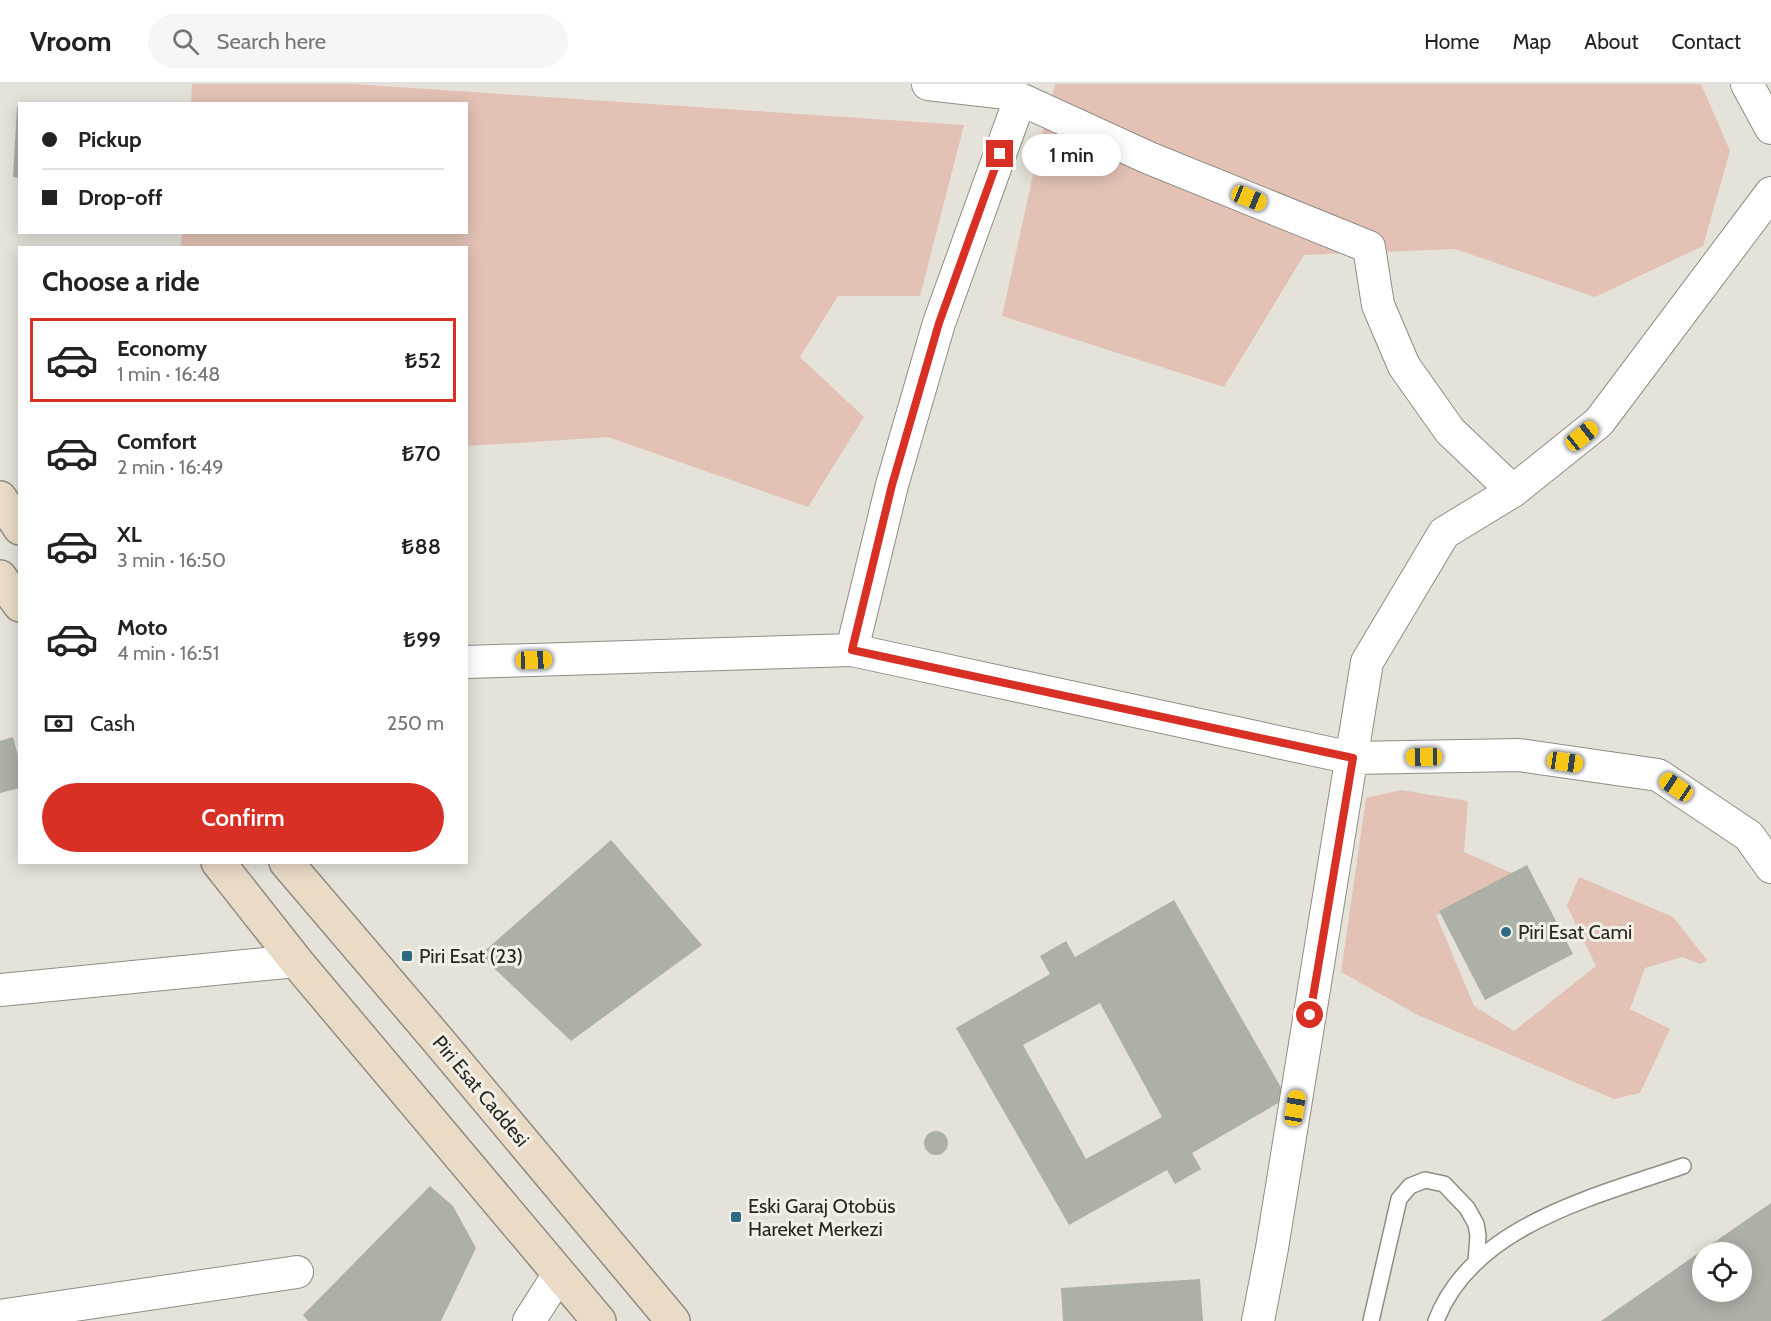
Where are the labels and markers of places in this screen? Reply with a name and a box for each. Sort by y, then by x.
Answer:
place label: Piri Esat Cami [1518,920,1632,944]
marker: Piri Esat Cami [1499,925,1513,939]
place label: Piri Esat (23) [419,944,523,968]
marker: Piri Esat (23) [400,949,414,963]
place label: Eski Garaj Otobüs Hareket Merkezi [748,1194,895,1241]
marker: Eski Garaj Otobüs Hareket Merkezi [729,1210,743,1224]

